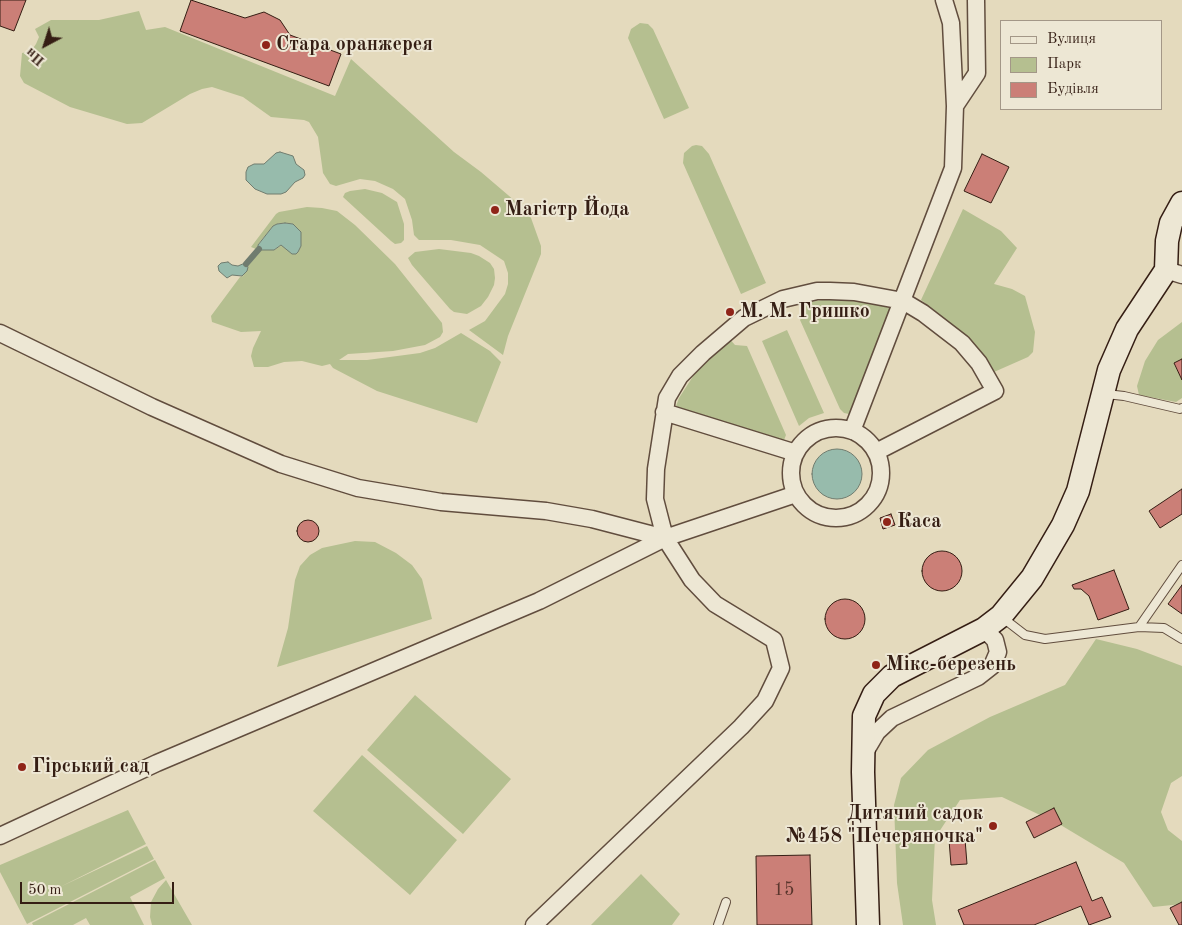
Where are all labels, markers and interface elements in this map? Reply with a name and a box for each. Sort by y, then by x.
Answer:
north arrow [20,20,70,70]
legend [1000,20,1162,110]
text: Вулиця [1047,32,1096,47]
place label: Стара оранжерея [276,33,433,57]
marker: Стара оранжерея [260,39,272,51]
text: Пн [23,45,47,68]
text: Парк [1047,57,1082,72]
text: Будівля [1047,82,1099,97]
place label: Магістр Йода [505,198,629,222]
marker: Магістр Йода [489,204,501,216]
place label: М. М. Гришко [740,300,870,324]
marker: М. М. Гришко [724,306,736,318]
place label: Каса [897,510,941,534]
marker: Каса [881,516,893,528]
place label: Мікс-березень [886,653,1016,677]
marker: Мікс-березень [870,659,882,671]
place label: Гірський сад [32,755,150,779]
marker: Гірський сад [16,761,28,773]
place label: Дитячий садок №458 "Печеряночка" [786,802,983,849]
marker: Дитячий садок №458 "Печеряночка" [987,820,999,832]
scale bar [22,872,176,904]
house number: 15 [774,879,794,901]
text: 50 m [28,883,62,898]

